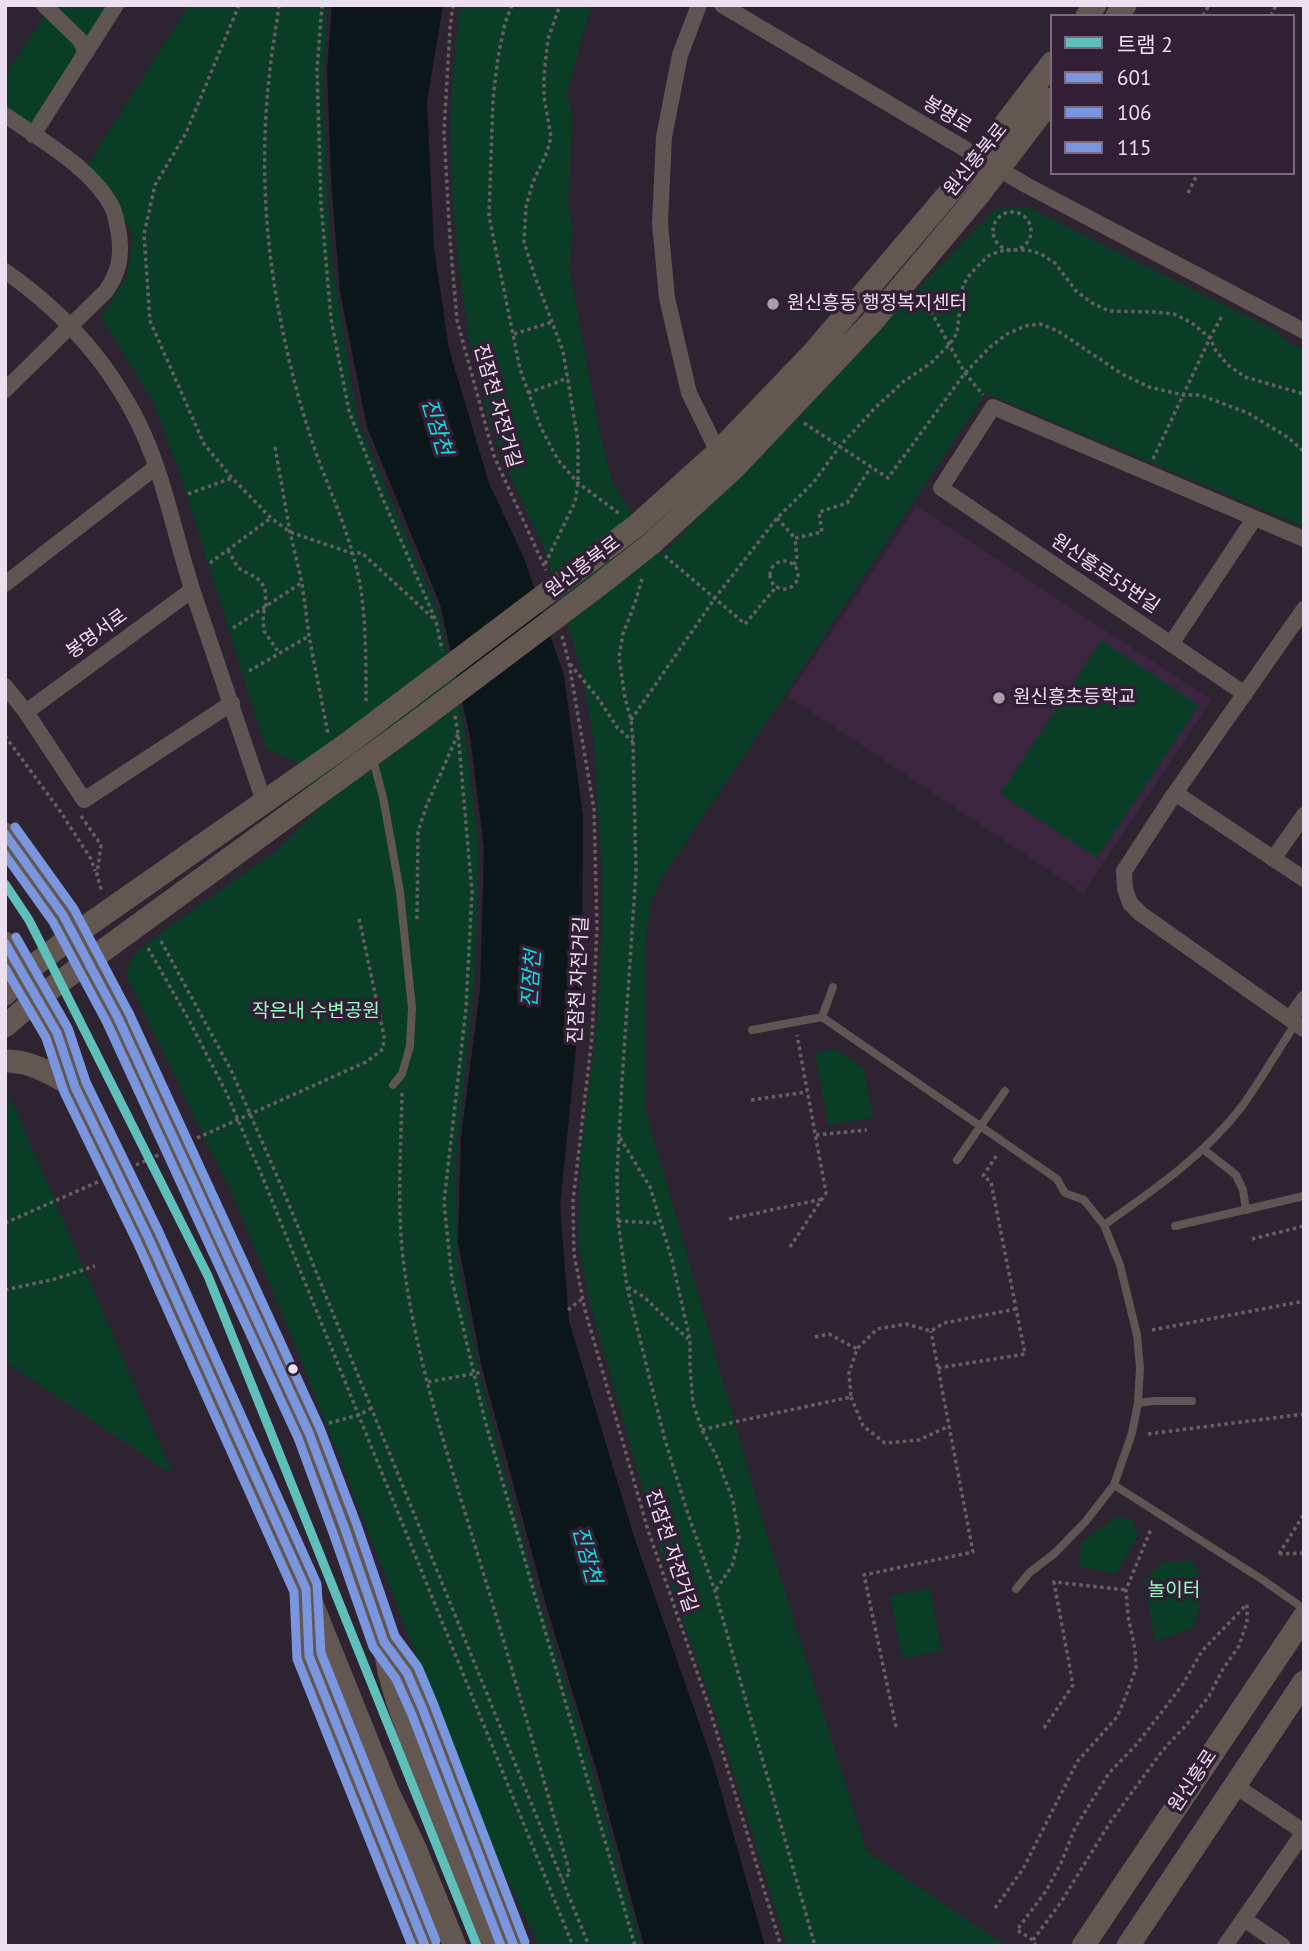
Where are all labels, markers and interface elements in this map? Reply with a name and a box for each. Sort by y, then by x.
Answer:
legend [1050,14,1295,175]
text: 트램 2 [1117,31,1173,58]
text: 601 [1117,64,1151,91]
street label: 봉명로 [919,92,975,138]
text: 106 [1117,99,1151,126]
street label: 원신흥북로 [940,119,1012,201]
text: 115 [1117,134,1151,161]
place label: 원신흥동 행정복지센터 [787,293,967,315]
marker: 원신흥동 행정복지센터 [765,296,781,312]
street label: 진잠천 자전거길 [468,342,526,470]
water label: 진잠천 [415,396,457,458]
street label: 원신흥로55번길 [1047,529,1163,619]
street label: 원신흥북로 [541,532,625,602]
street label: 봉명서로 [62,604,132,664]
place label: 원신흥초등학교 [1013,687,1135,709]
marker: 원신흥초등학교 [991,690,1007,706]
street label: 진잠천 자전거길 [564,916,594,1044]
water label: 진잠천 [517,949,547,1009]
park label: 작은내 수변공원 [252,1001,380,1023]
unlabelled marker [286,1362,300,1376]
street label: 진잠천 자전거길 [640,1487,702,1615]
water label: 진잠천 [566,1524,606,1586]
park label: 놀이터 [1148,1580,1200,1602]
street label: 원신흥로 [1164,1746,1222,1816]

